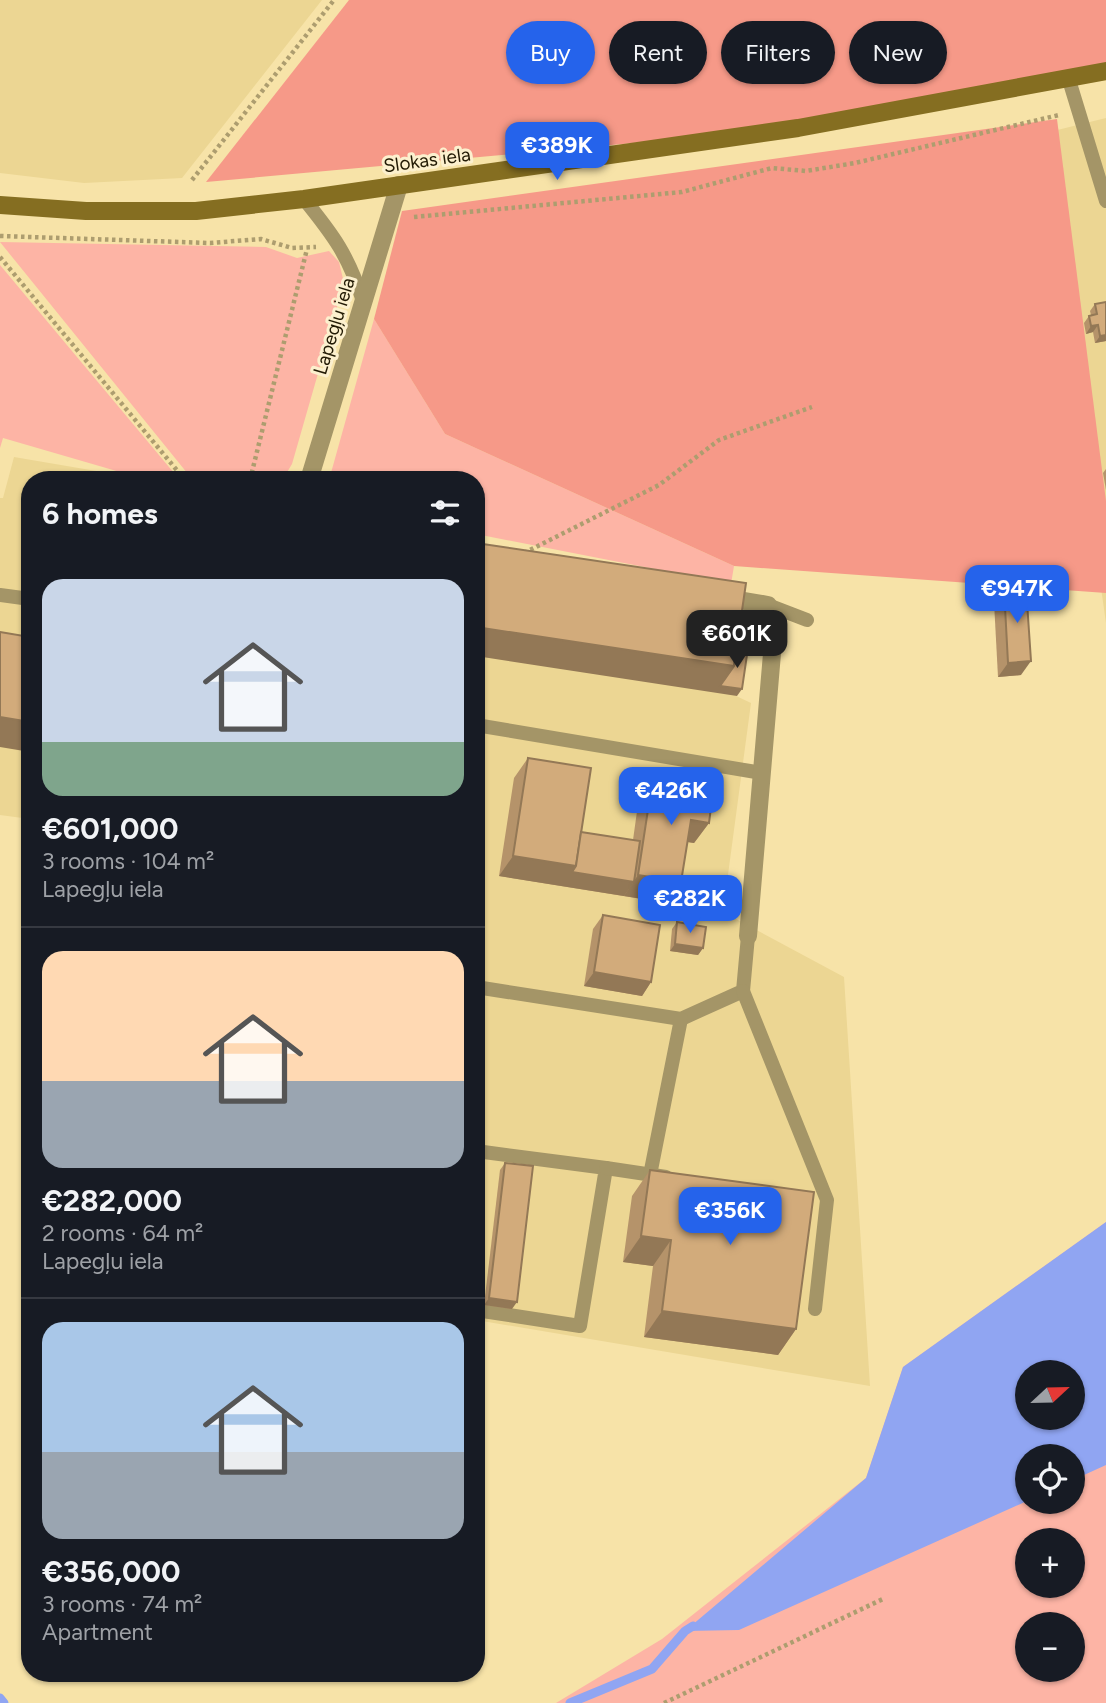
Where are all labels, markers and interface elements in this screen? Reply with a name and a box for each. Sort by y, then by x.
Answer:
chip: Buy [506,21,595,84]
chip: Rent [609,21,707,84]
chip: Filters [721,21,835,84]
chip: New [849,21,947,84]
pin: €389K [508,122,606,182]
text: €389K [521,131,593,159]
street label: Slokas iela [382,143,472,177]
street label: Lapegļu iela [308,275,360,377]
icon: filters [426,494,464,532]
text: 6 homes [42,495,158,532]
pin: €947K [968,566,1066,625]
text: €947K [981,574,1053,602]
pin: €601K [688,610,786,670]
text: €601K [702,619,772,647]
icon: home [190,624,316,750]
pin: €426K [622,768,720,827]
text: €426K [635,776,707,804]
text: €601,000 [42,810,178,847]
text: 3 rooms · 104 m² [42,847,214,875]
text: Lapegļu iela [42,875,164,903]
pin: €282K [641,876,739,935]
text: €282K [654,884,726,912]
icon: home [190,996,316,1122]
text: €282,000 [42,1182,182,1219]
pin: €356K [681,1188,779,1247]
text: €356K [695,1196,765,1224]
text: 2 rooms · 64 m² [42,1219,203,1247]
text: Lapegļu iela [42,1247,164,1275]
north arrow [1015,1360,1085,1430]
map controls [1015,1360,1085,1682]
icon: home [190,1367,316,1493]
button: locate [1015,1444,1085,1514]
button: + [1015,1528,1085,1598]
text: €356,000 [42,1553,180,1590]
text: 3 rooms · 74 m² [42,1590,202,1618]
button: − [1015,1612,1085,1682]
text: Apartment [42,1618,153,1646]

